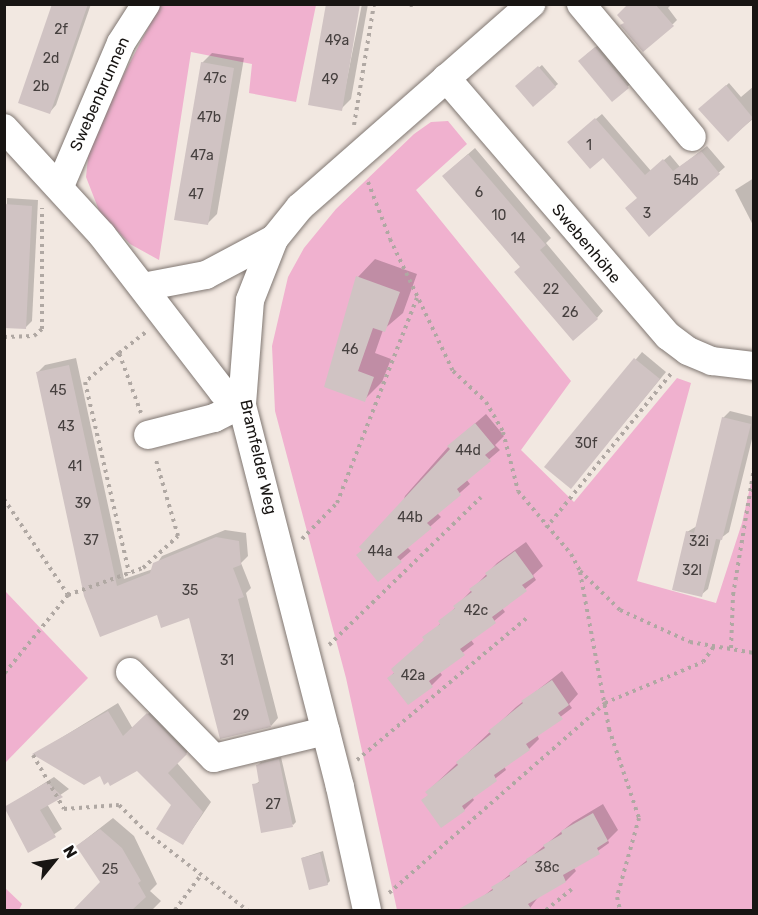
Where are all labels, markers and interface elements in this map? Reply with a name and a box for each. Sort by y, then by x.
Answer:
house number: 2f [54,22,68,38]
house number: 49a [325,33,349,49]
street label: Swebenbrunnen [66,34,134,154]
house number: 2d [43,51,59,67]
house number: 47c [203,71,227,87]
house number: 49 [322,72,338,88]
house number: 2b [33,79,49,95]
house number: 47b [197,110,221,126]
house number: 1 [586,138,592,154]
house number: 47a [190,148,214,164]
house number: 54b [673,173,699,189]
house number: 6 [475,185,483,201]
house number: 47 [188,187,204,203]
street label: Swebenhöhe [547,201,625,287]
house number: 3 [643,206,651,222]
house number: 10 [492,208,506,224]
house number: 14 [511,231,525,247]
house number: 22 [543,282,559,298]
house number: 26 [562,305,578,321]
house number: 46 [341,342,359,358]
house number: 45 [49,383,67,399]
street label: Bramfelder Weg [235,397,281,517]
house number: 43 [57,419,75,435]
house number: 30f [575,436,597,452]
house number: 44d [455,443,481,459]
house number: 41 [68,459,82,475]
house number: 39 [75,496,91,512]
house number: 44b [397,510,423,526]
house number: 37 [83,533,99,549]
house number: 32i [689,534,709,550]
house number: 44a [367,544,393,560]
house number: 32l [682,563,702,579]
house number: 35 [182,583,198,599]
house number: 42c [464,603,488,619]
house number: 31 [220,653,234,669]
house number: 42a [401,668,425,684]
house number: 29 [233,708,249,724]
house number: 27 [265,797,281,813]
north arrow [24,831,84,891]
text: N [59,842,81,861]
house number: 38c [534,860,560,876]
house number: 25 [102,862,118,878]

